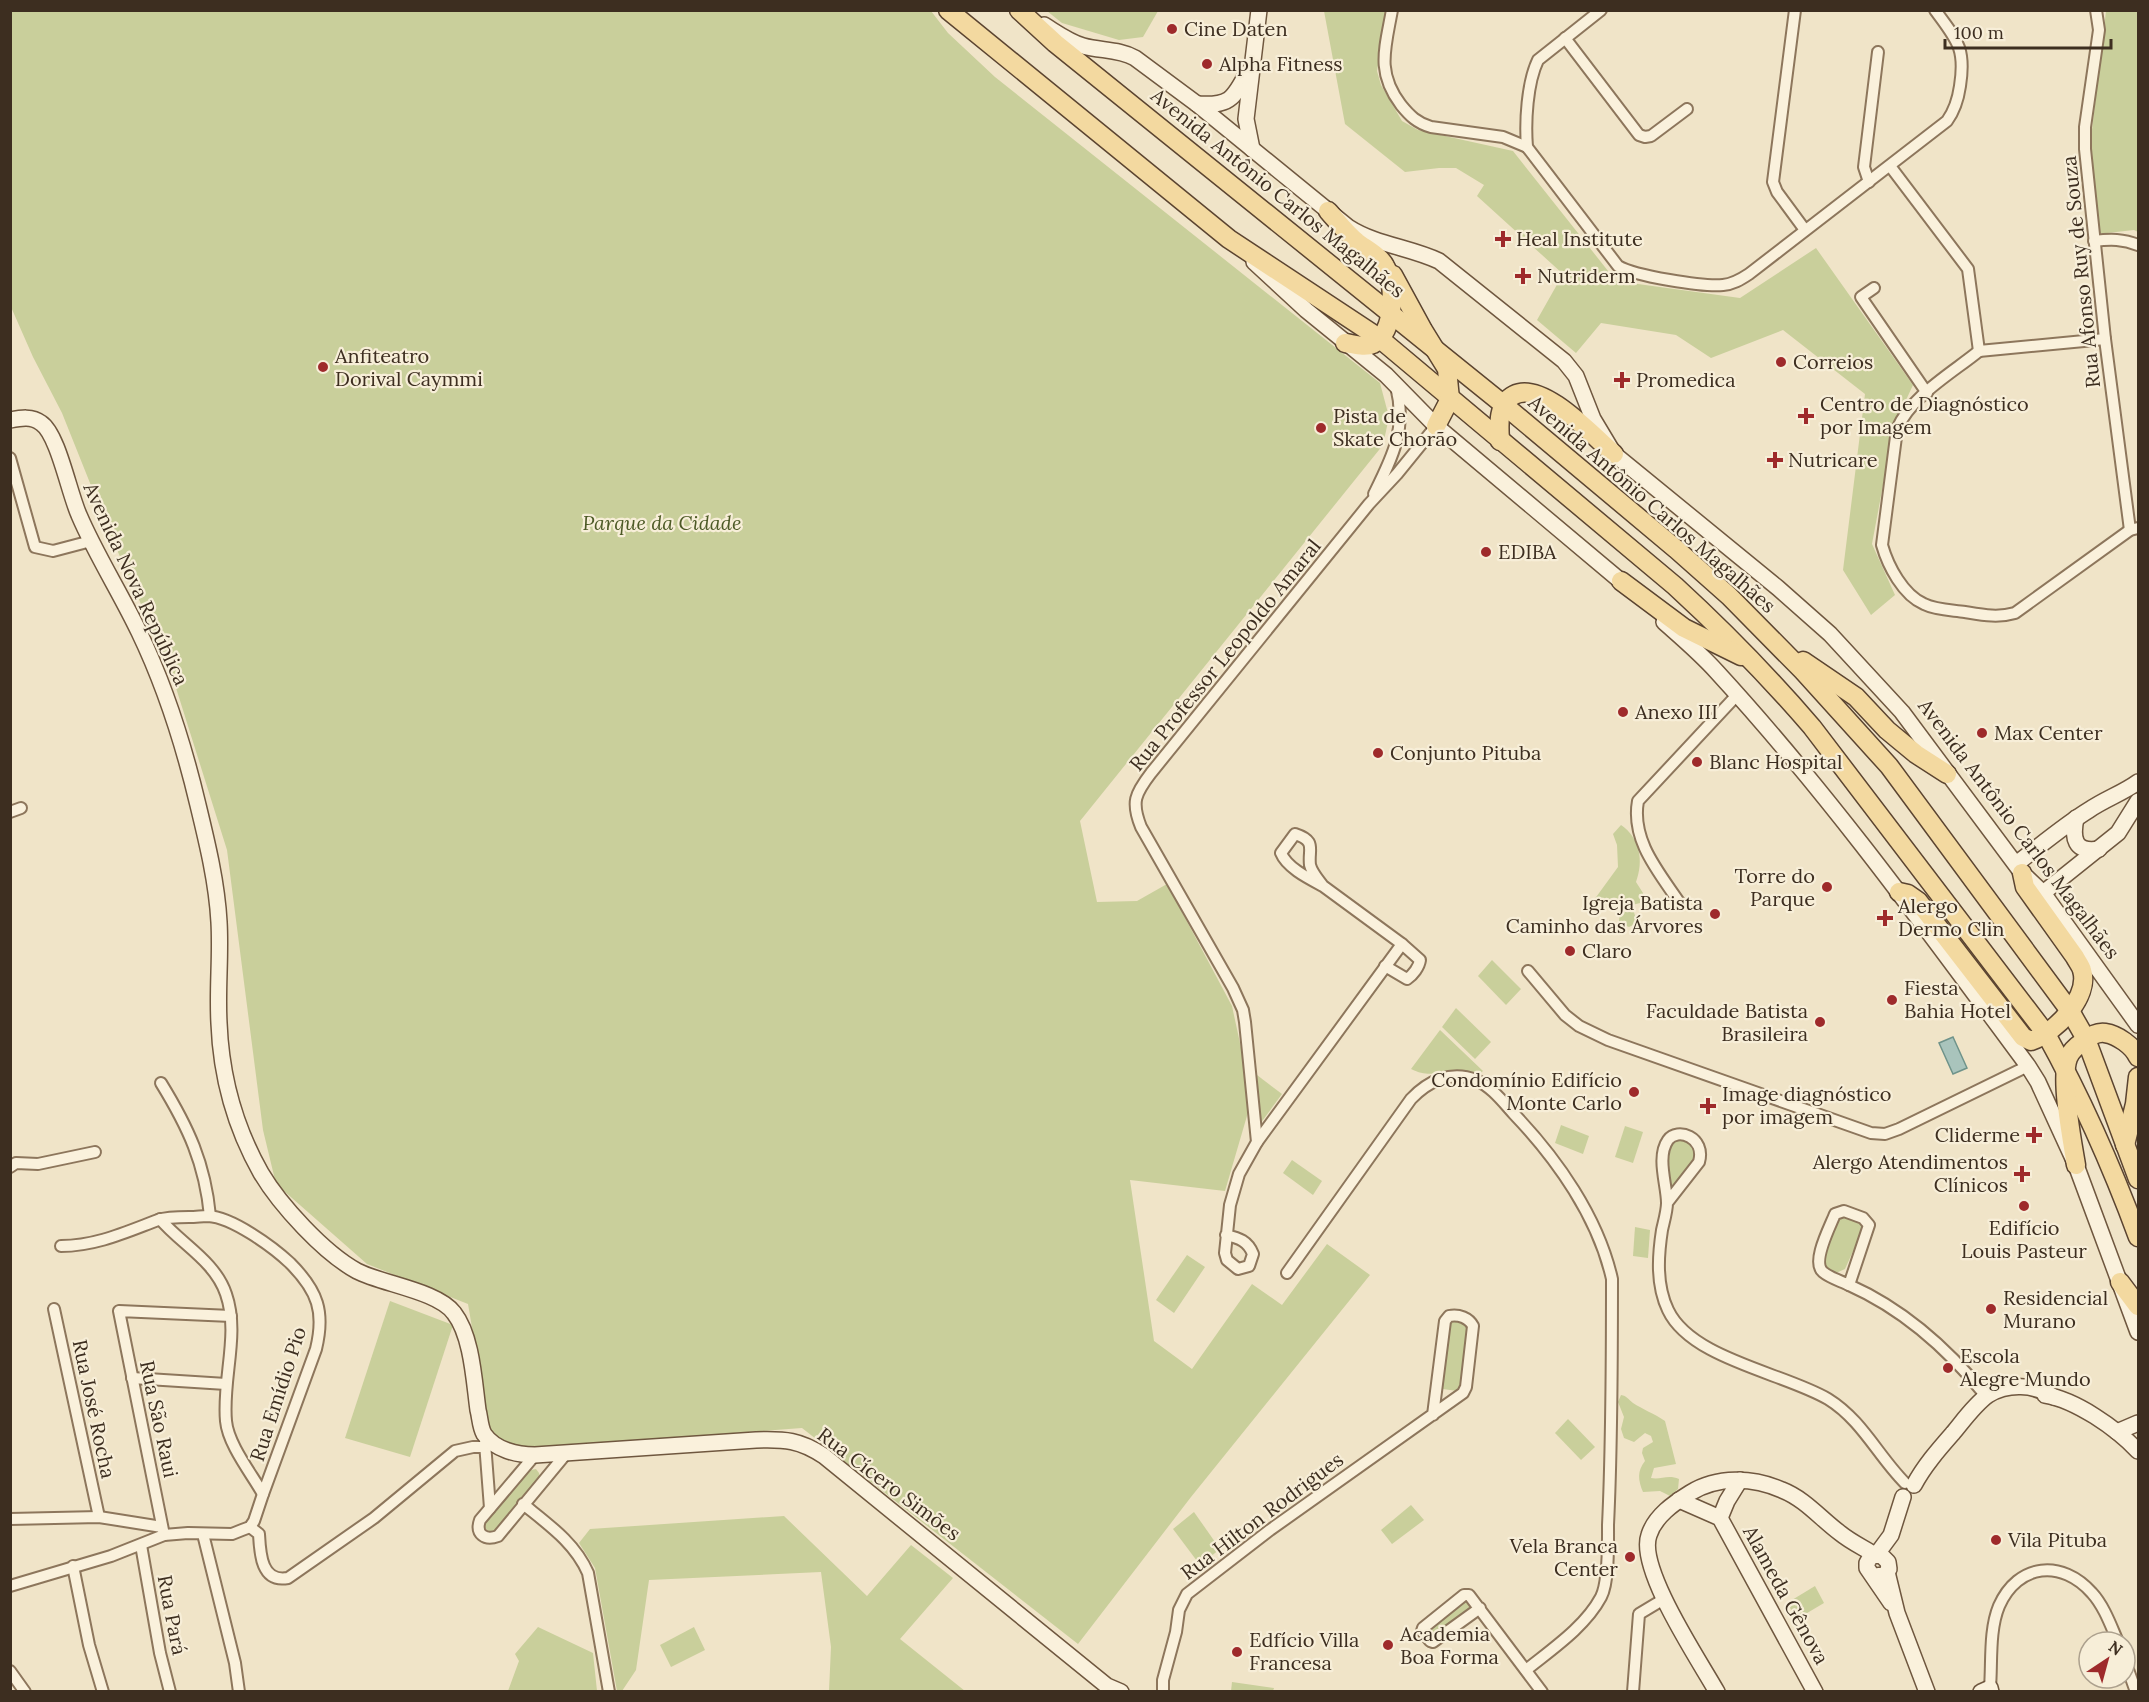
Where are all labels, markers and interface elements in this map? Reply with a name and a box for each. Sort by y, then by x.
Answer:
scale bar [1945,12,2112,50]
place label: Cine Daten [1184,16,1288,41]
text: 100 m [1954,21,2004,44]
marker: Cine Daten [1165,22,1179,36]
place label: Alpha Fitness [1218,51,1343,76]
marker: Alpha Fitness [1200,57,1214,71]
street label: Avenida Antônio Carlos Magalhães [1146,82,1410,303]
street label: Rua Afonso Ruy de Souza [2056,155,2105,389]
place label: Heal Institute [1516,226,1643,251]
marker: Heal Institute [1494,230,1512,248]
place label: Nutriderm [1537,263,1636,288]
marker: Nutriderm [1514,267,1532,285]
place label: Anfiteatro Dorival Caymmi [334,343,483,391]
place label: Correios [1793,349,1873,374]
marker: Correios [1774,355,1788,369]
marker: Anfiteatro Dorival Caymmi [316,360,330,374]
place label: Promedica [1636,367,1735,392]
marker: Promedica [1613,371,1631,389]
street label: Avenida Antônio Carlos Magalhães [1523,389,1781,618]
place label: Centro de Diagnóstico por Imagem [1820,391,2029,439]
place label: Pista de Skate Chorão [1333,403,1457,451]
marker: Centro de Diagnóstico por Imagem [1797,407,1815,425]
marker: Pista de Skate Chorão [1314,421,1328,435]
place label: Nutricare [1788,447,1878,472]
marker: Nutricare [1766,451,1784,469]
street label: Avenida Nova República [78,477,195,689]
park label: Parque da Cidade [583,510,741,535]
street label: Rua Professor Leopoldo Amaral [1123,534,1326,776]
place label: EDIBA [1498,539,1557,564]
marker: EDIBA [1479,545,1493,559]
street label: Avenida Antônio Carlos Magalhães [1913,693,2125,964]
place label: Anexo III [1634,699,1718,724]
marker: Anexo III [1616,705,1630,719]
place label: Max Center [1994,720,2103,745]
marker: Max Center [1975,726,1989,740]
place label: Conjunto Pituba [1390,740,1541,765]
marker: Conjunto Pituba [1371,746,1385,760]
place label: Blanc Hospital [1709,749,1843,774]
marker: Blanc Hospital [1690,755,1704,769]
place label: Torre do Parque [1735,863,1815,911]
marker: Torre do Parque [1820,880,1834,894]
place label: Igreja Batista Caminho das Árvores [1506,890,1703,938]
place label: Alergo Dermo Clin [1897,893,2004,941]
marker: Igreja Batista Caminho das Árvores [1708,907,1722,921]
marker: Alergo Dermo Clin [1876,909,1894,927]
place label: Claro [1582,938,1632,963]
marker: Claro [1563,944,1577,958]
place label: Fiesta Bahia Hotel [1904,975,2011,1023]
marker: Fiesta Bahia Hotel [1885,993,1899,1007]
place label: Faculdade Batista Brasileira [1646,998,1808,1046]
marker: Faculdade Batista Brasileira [1813,1015,1827,1029]
place label: Condomínio Edifício Monte Carlo [1431,1067,1622,1115]
place label: Image diagnóstico por imagem [1722,1081,1891,1129]
marker: Condomínio Edifício Monte Carlo [1627,1085,1641,1099]
marker: Image diagnóstico por imagem [1699,1097,1717,1115]
place label: Cliderme [1935,1122,2020,1147]
marker: Cliderme [2025,1126,2043,1144]
place label: Alergo Atendimentos Clínicos [1812,1149,2008,1197]
marker: Alergo Atendimentos Clínicos [2013,1165,2031,1183]
marker: Edifício Louis Pasteur [2017,1199,2031,1213]
place label: Edifício Louis Pasteur [1961,1215,2087,1263]
place label: Residencial Murano [2003,1285,2108,1333]
marker: Residencial Murano [1984,1302,1998,1316]
street label: Rua Emídio Pio [244,1323,311,1464]
street label: Rua José Rocha [68,1337,121,1481]
place label: Escola Alegre Mundo [1959,1343,2091,1391]
street label: Rua São Raui [135,1358,184,1480]
marker: Escola Alegre Mundo [1941,1361,1955,1375]
street label: Rua Cícero Simões [813,1422,966,1546]
street label: Rua Hilton Rodrigues [1176,1446,1348,1585]
street label: Alameda Gênova [1738,1520,1835,1668]
place label: Vila Pituba [2007,1527,2107,1552]
place label: Vela Branca Center [1509,1533,1618,1581]
marker: Vila Pituba [1989,1533,2003,1547]
marker: Vela Branca Center [1623,1550,1637,1564]
street label: Rua Pará [152,1573,193,1657]
place label: Academia Boa Forma [1399,1621,1499,1669]
place label: Edfício Villa Francesa [1249,1627,1359,1675]
north arrow [2077,1630,2137,1690]
text: N [2105,1636,2127,1660]
marker: Academia Boa Forma [1381,1638,1395,1652]
marker: Edfício Villa Francesa [1230,1645,1244,1659]

